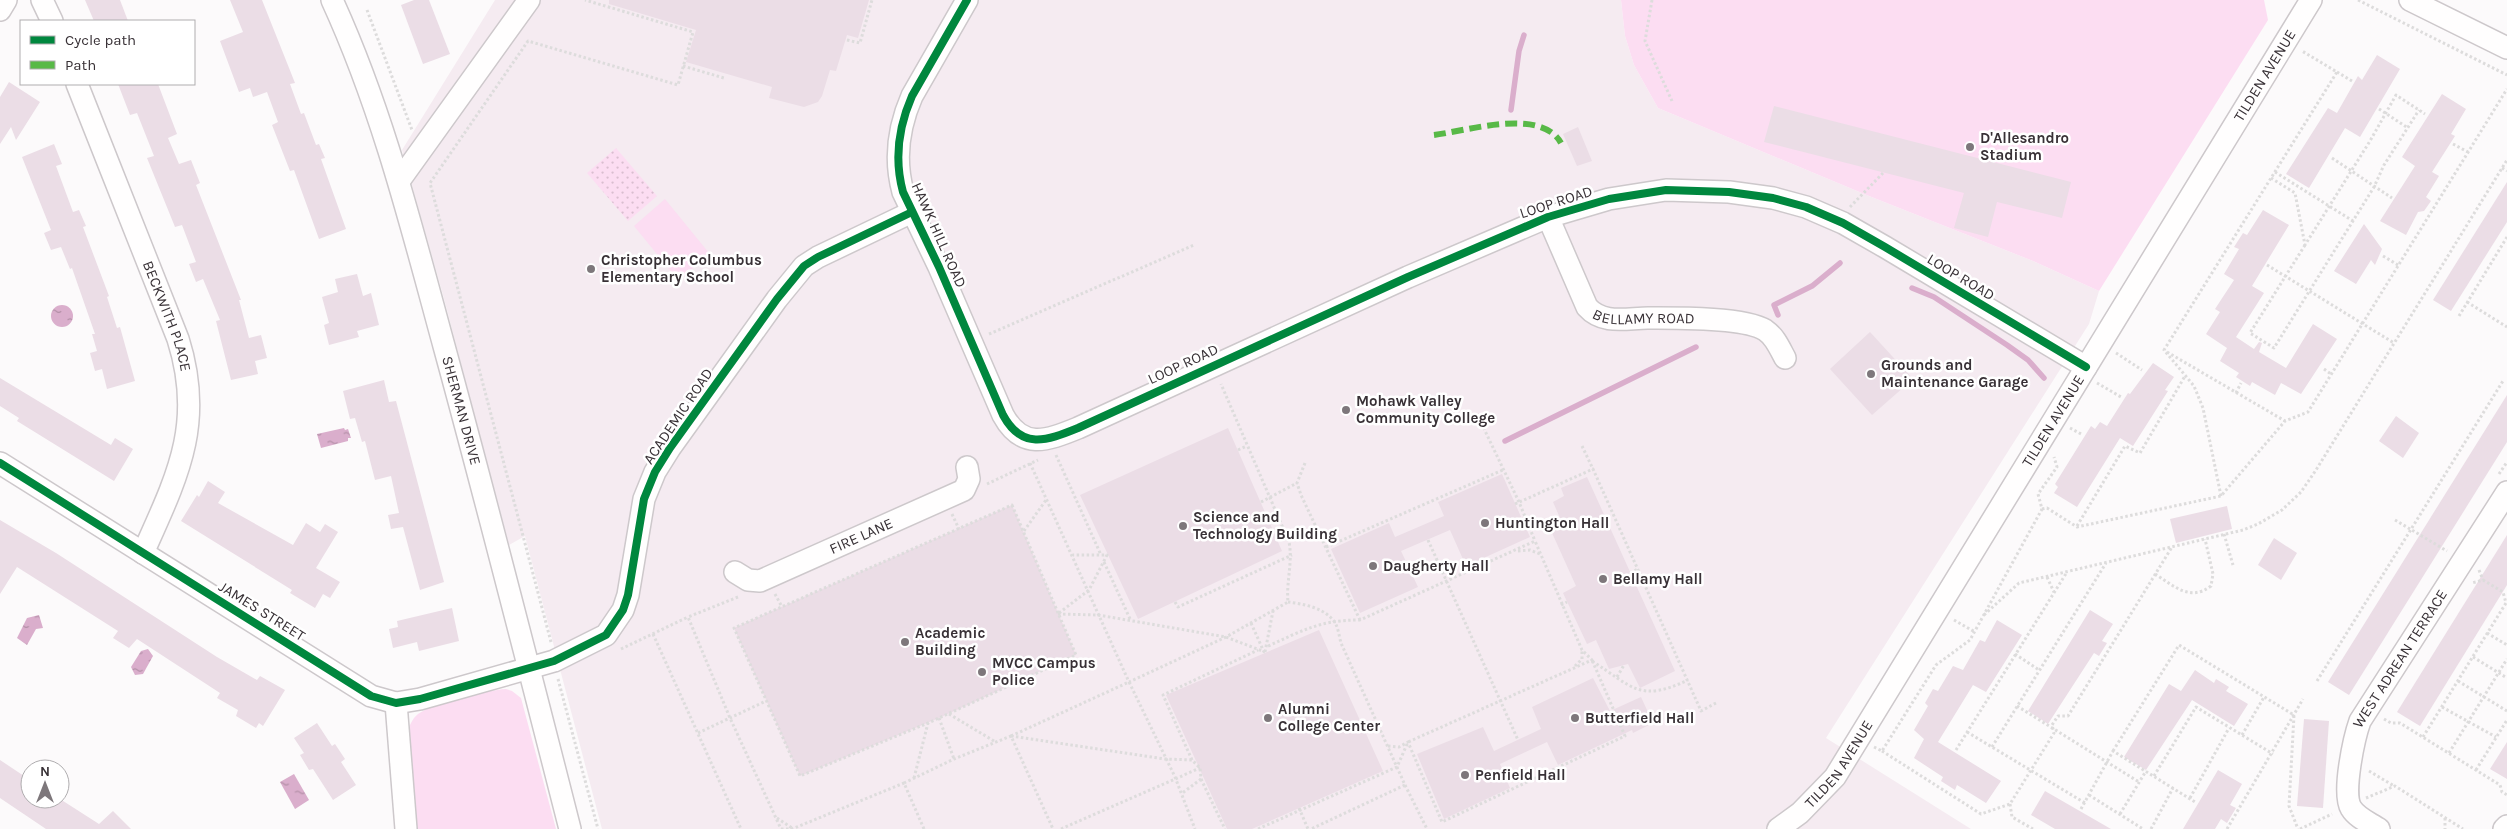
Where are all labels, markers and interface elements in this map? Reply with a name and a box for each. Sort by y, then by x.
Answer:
legend [20,20,195,85]
street label: TILDEN AVENUE [2230,26,2300,125]
text: Cycle path [65,31,136,49]
text: Path [65,56,96,74]
place label: D'Allesandro Stadium [1980,129,2069,164]
marker: D'Allesandro Stadium [1964,141,1976,153]
street label: HAWK HILL ROAD [908,179,970,291]
street label: LOOP ROAD [1517,182,1595,222]
street label: LOOP ROAD [1924,250,1998,304]
place label: Christopher Columbus Elementary School [601,251,762,286]
street label: BECKWITH PLACE [139,258,195,373]
marker: Christopher Columbus Elementary School [585,263,597,275]
street label: BELLAMY ROAD [1589,305,1695,328]
street label: LOOP ROAD [1145,340,1221,388]
street label: SHERMAN DRIVE [438,354,485,467]
place label: Grounds and Maintenance Garage [1881,356,2028,391]
street label: ACADEMIC ROAD [639,365,717,467]
marker: Grounds and Maintenance Garage [1865,368,1877,380]
street label: TILDEN AVENUE [2018,372,2088,470]
place label: Mohawk Valley Community College [1356,392,1495,427]
marker: Mohawk Valley Community College [1340,404,1352,416]
place label: Science and Technology Building [1193,508,1337,543]
street label: FIRE LANE [827,514,896,558]
place label: Huntington Hall [1495,514,1609,532]
marker: Huntington Hall [1479,517,1491,529]
marker: Science and Technology Building [1177,520,1189,532]
place label: Daugherty Hall [1383,557,1489,575]
marker: Daugherty Hall [1367,560,1379,572]
place label: Bellamy Hall [1613,570,1703,588]
marker: Bellamy Hall [1597,573,1609,585]
street label: JAMES STREET [215,577,309,645]
street label: WEST ADREAN TERRACE [2349,586,2451,731]
place label: Academic Building [915,624,985,659]
marker: Academic Building [899,636,911,648]
place label: MVCC Campus Police [992,654,1096,689]
marker: MVCC Campus Police [976,666,988,678]
place label: Alumni College Center [1278,700,1380,735]
place label: Butterfield Hall [1585,709,1694,727]
marker: Alumni College Center [1262,712,1274,724]
marker: Butterfield Hall [1569,712,1581,724]
street label: TILDEN AVENUE [1801,717,1877,812]
north arrow [20,759,70,809]
text: N [40,763,50,780]
place label: Penfield Hall [1475,766,1565,784]
marker: Penfield Hall [1459,769,1471,781]

